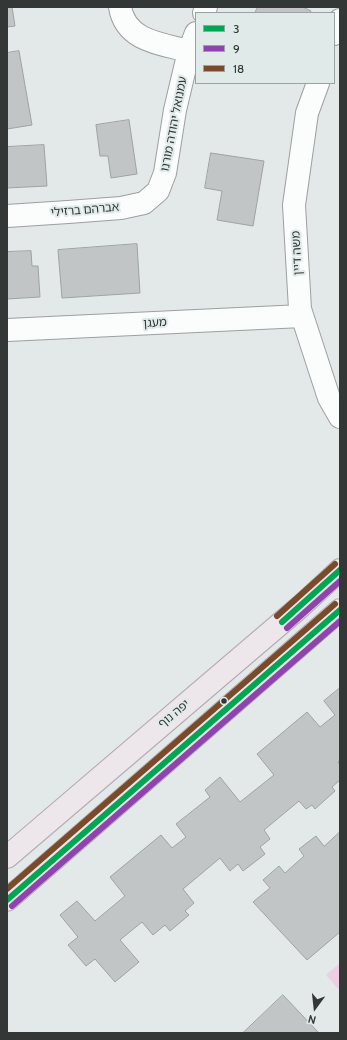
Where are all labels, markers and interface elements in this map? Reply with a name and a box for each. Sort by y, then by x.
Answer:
legend [195,12,335,84]
text: 3 [233,21,240,36]
text: 9 [233,41,240,56]
text: 18 [233,61,244,76]
street label: עמנואל יהודה מורנו [158,75,190,173]
street label: אברהם ברזילי [50,200,120,220]
street label: משה דיין [289,230,305,276]
street label: מעגן [143,315,167,331]
unlabelled marker [219,696,229,706]
street label: יפה נוף [155,697,193,731]
north arrow [295,988,335,1028]
text: N [306,1012,317,1027]

